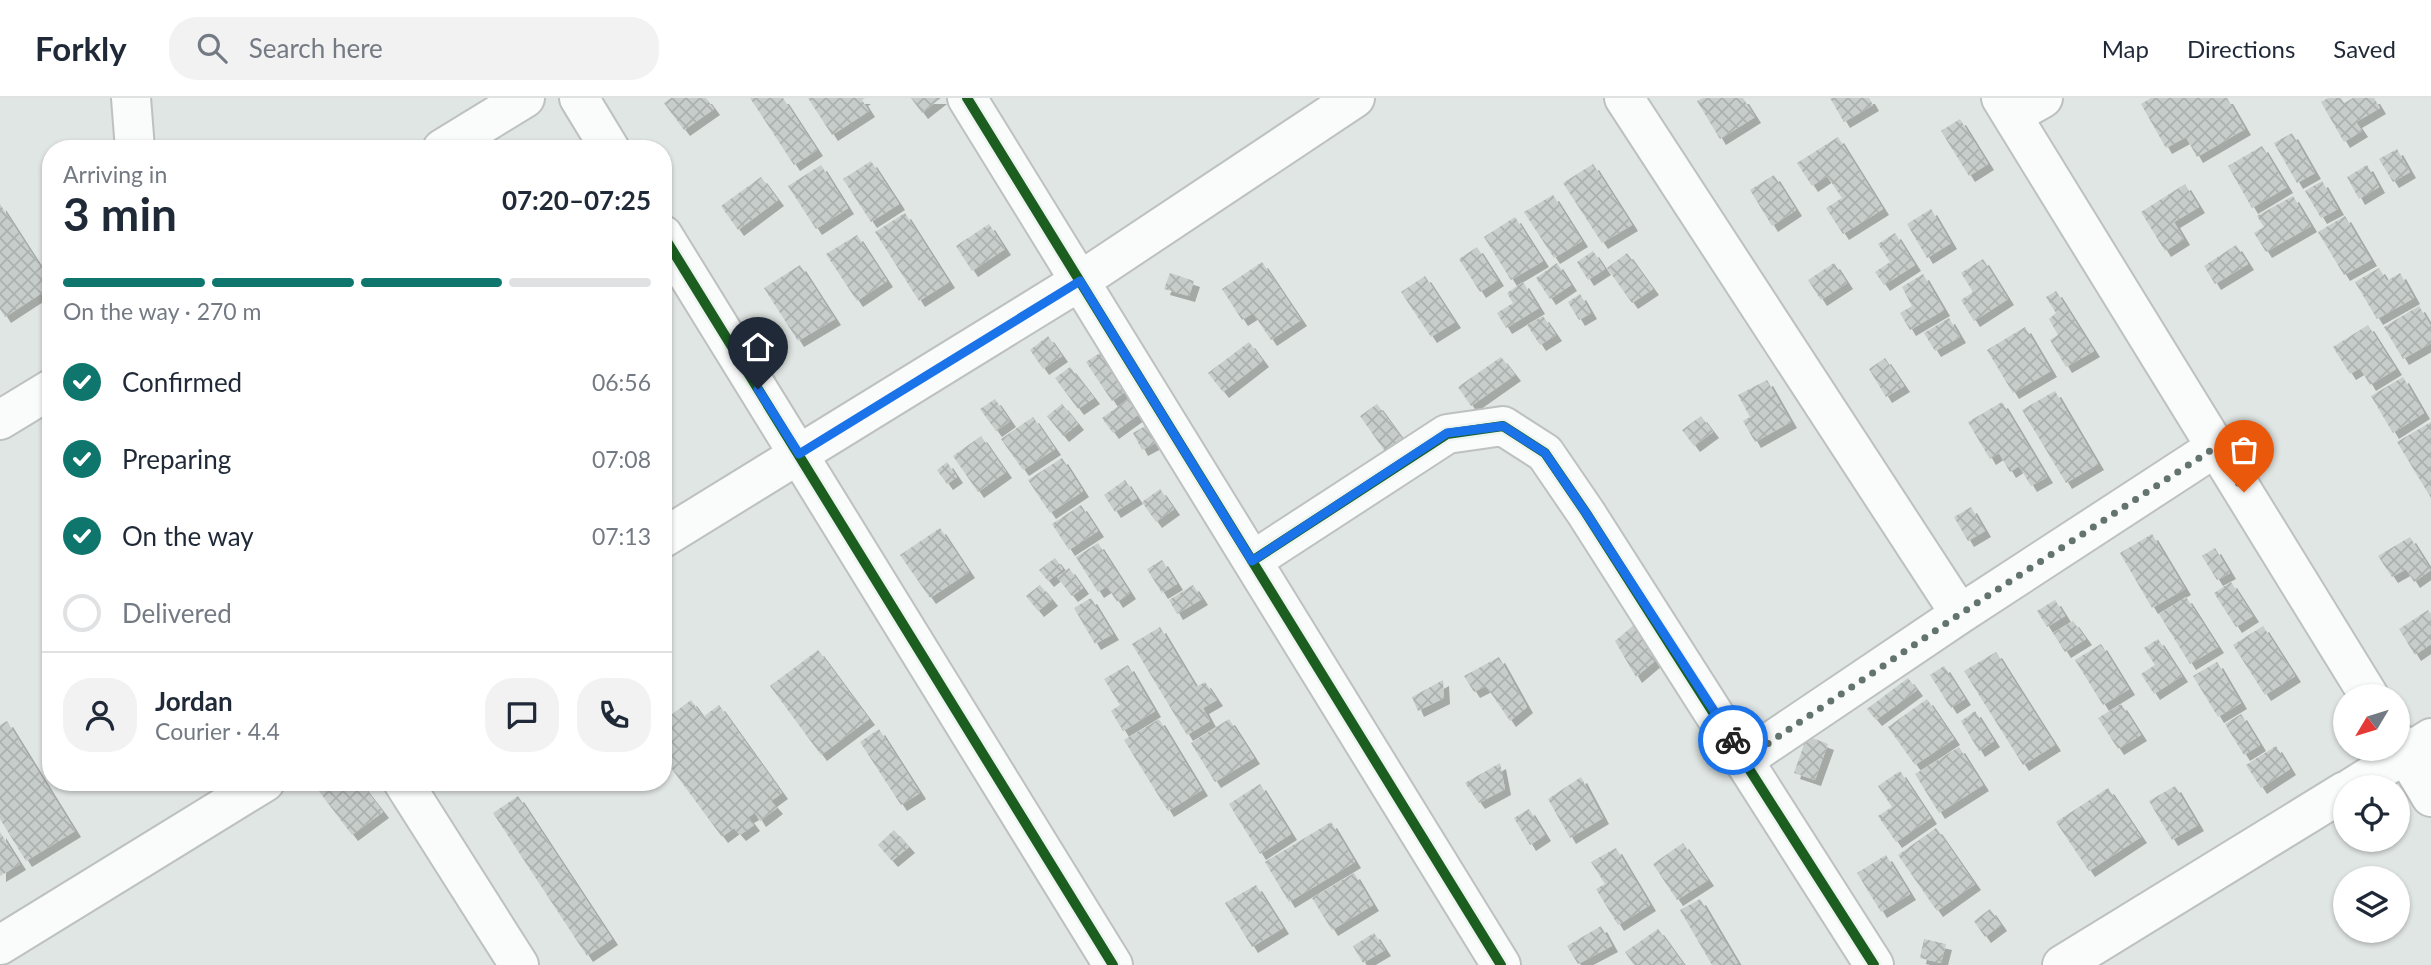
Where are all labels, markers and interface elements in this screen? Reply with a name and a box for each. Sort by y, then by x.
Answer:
search box [169,17,659,80]
text: Forkly [35,28,127,68]
icon: search [193,29,231,67]
text: Search here [249,32,383,64]
text: Map [2102,34,2149,63]
text: Directions [2187,34,2295,63]
text: Saved [2333,34,2396,63]
text: Arriving in [63,160,167,188]
text: 07:20–07:25 [502,184,651,216]
text: 3 min [63,186,177,241]
text: On the way · 270 m [63,297,262,325]
pin [728,317,788,389]
icon: home [739,328,777,366]
icon: check [63,363,101,401]
text: Confirmed [122,366,242,398]
text: 06:56 [592,368,651,396]
pin [2214,420,2274,492]
icon: bag [2225,431,2263,469]
icon: check [63,440,101,478]
text: Preparing [122,443,231,475]
text: 07:08 [592,445,651,473]
icon: check [63,517,101,555]
text: On the way [122,520,254,552]
text: 07:13 [592,522,651,550]
text: Delivered [122,597,232,629]
button: person [63,678,137,752]
button: chat [485,678,559,752]
button: phone [577,678,651,752]
north arrow [2333,684,2410,761]
map controls [2333,684,2410,943]
text: Jordan [155,685,233,717]
courier [1698,705,1768,775]
text: Courier · 4.4 [155,717,280,745]
icon: bike [1714,721,1752,759]
button: locate [2333,775,2410,852]
button: layers [2333,866,2410,943]

